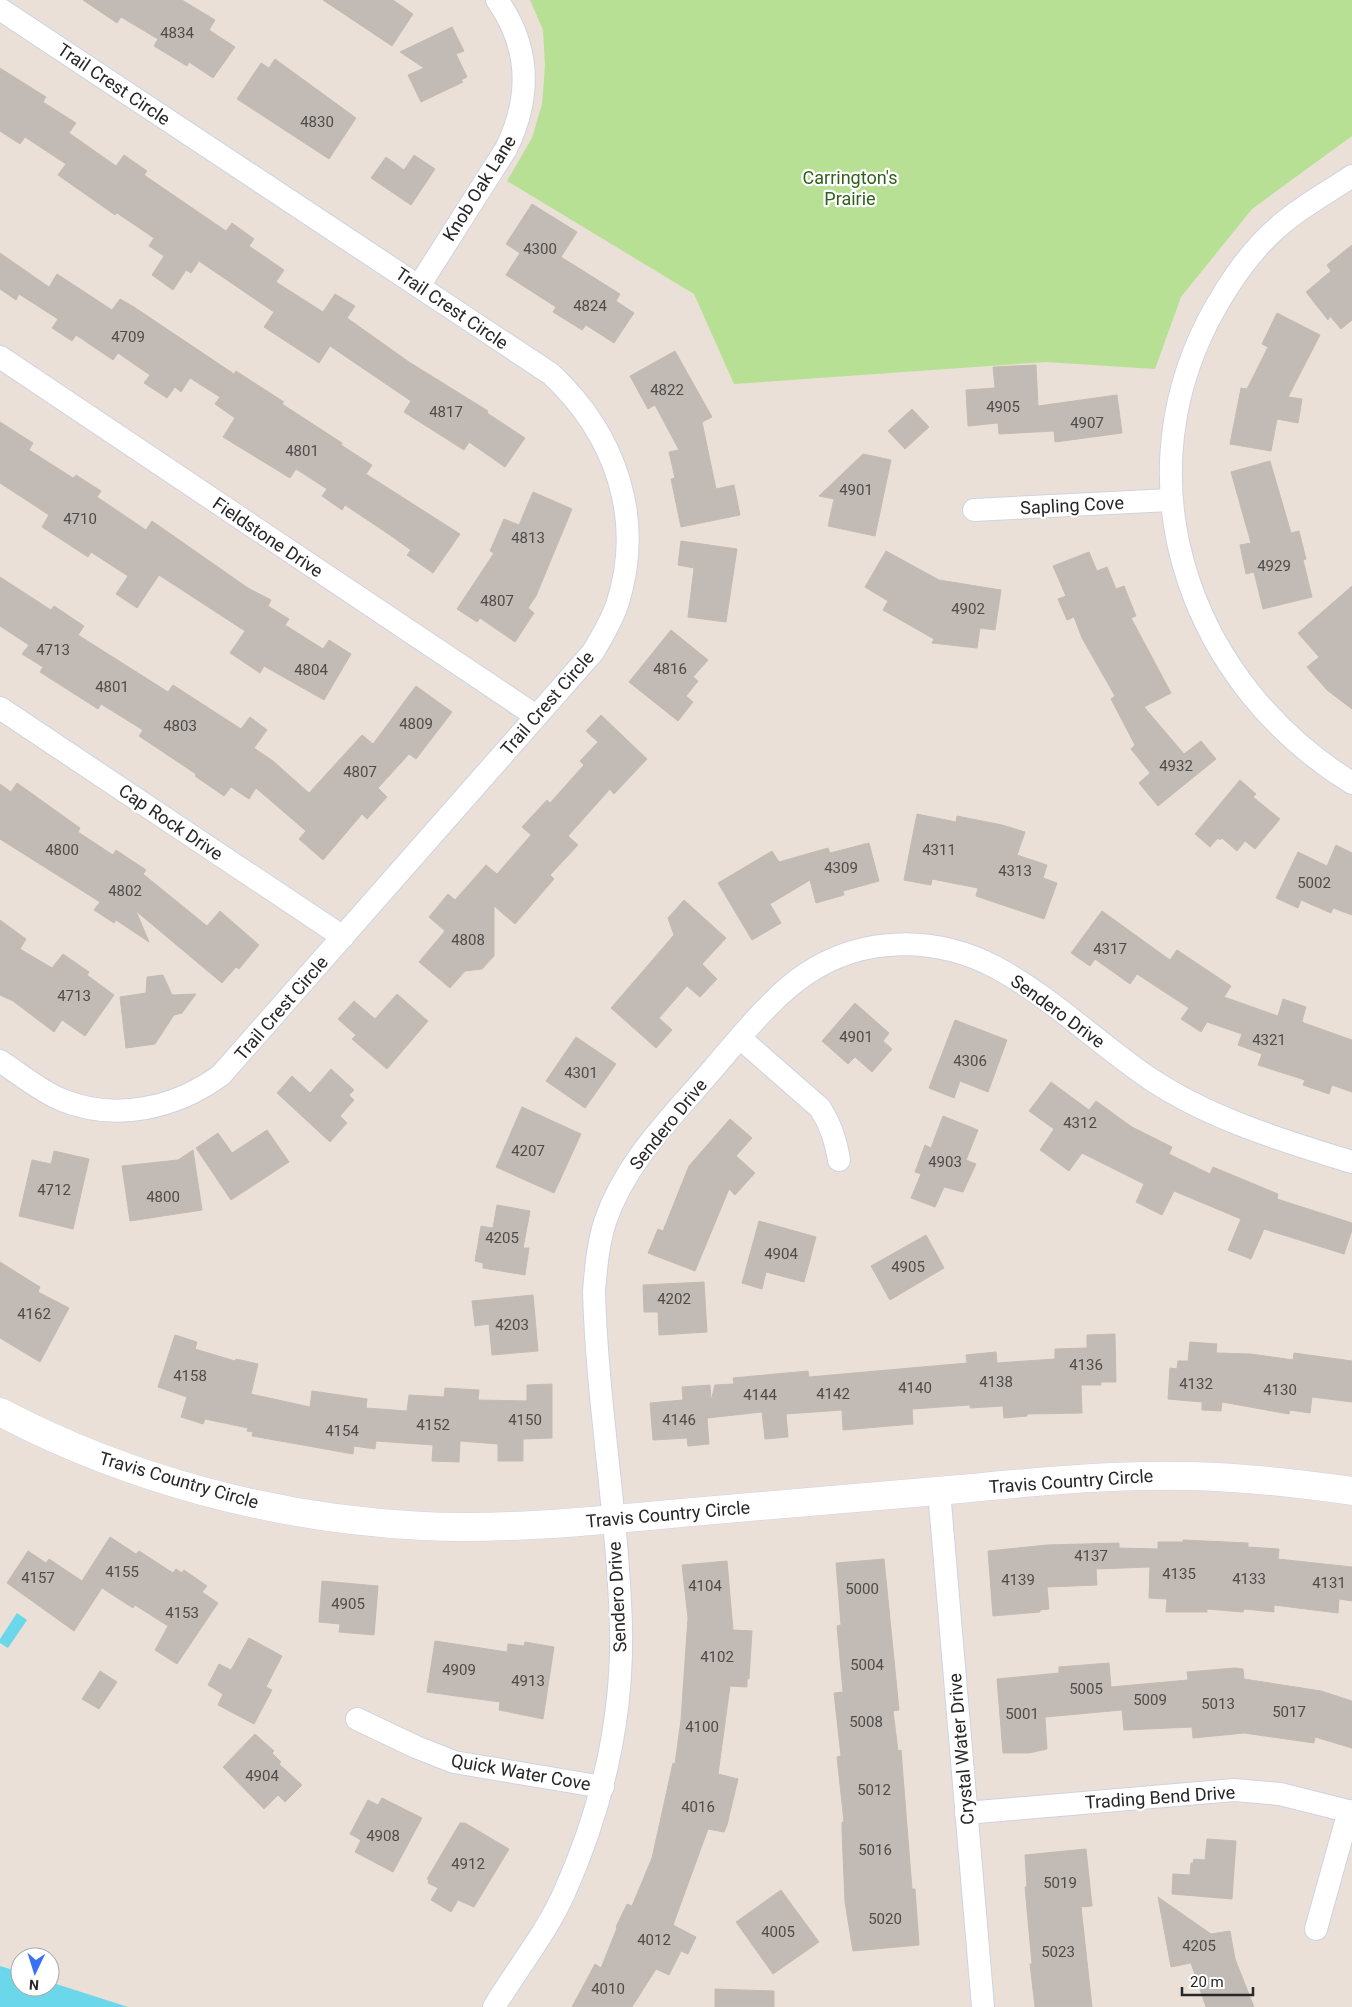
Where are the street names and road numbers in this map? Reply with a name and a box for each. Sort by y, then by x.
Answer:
street label: Trail Crest Circle [54,39,174,129]
street label: Knob Oak Lane [438,131,520,245]
street label: Trail Crest Circle [392,263,512,353]
street label: Fieldstone Drive [209,492,327,582]
street label: Sapling Cove [1020,492,1124,518]
street label: Trail Crest Circle [496,647,598,759]
street label: Cap Rock Drive [115,779,227,865]
street label: Trail Crest Circle [230,952,332,1064]
street label: Sendero Drive [1007,970,1109,1052]
street label: Sendero Drive [625,1074,711,1174]
street label: Travis Country Circle [97,1447,261,1513]
street label: Travis Country Circle [988,1465,1154,1497]
street label: Travis Country Circle [585,1496,751,1532]
street label: Sendero Drive [604,1541,630,1653]
street label: Crystal Water Drive [944,1672,978,1826]
street label: Quick Water Cove [450,1749,592,1795]
street label: Trading Bend Drive [1084,1781,1236,1813]

